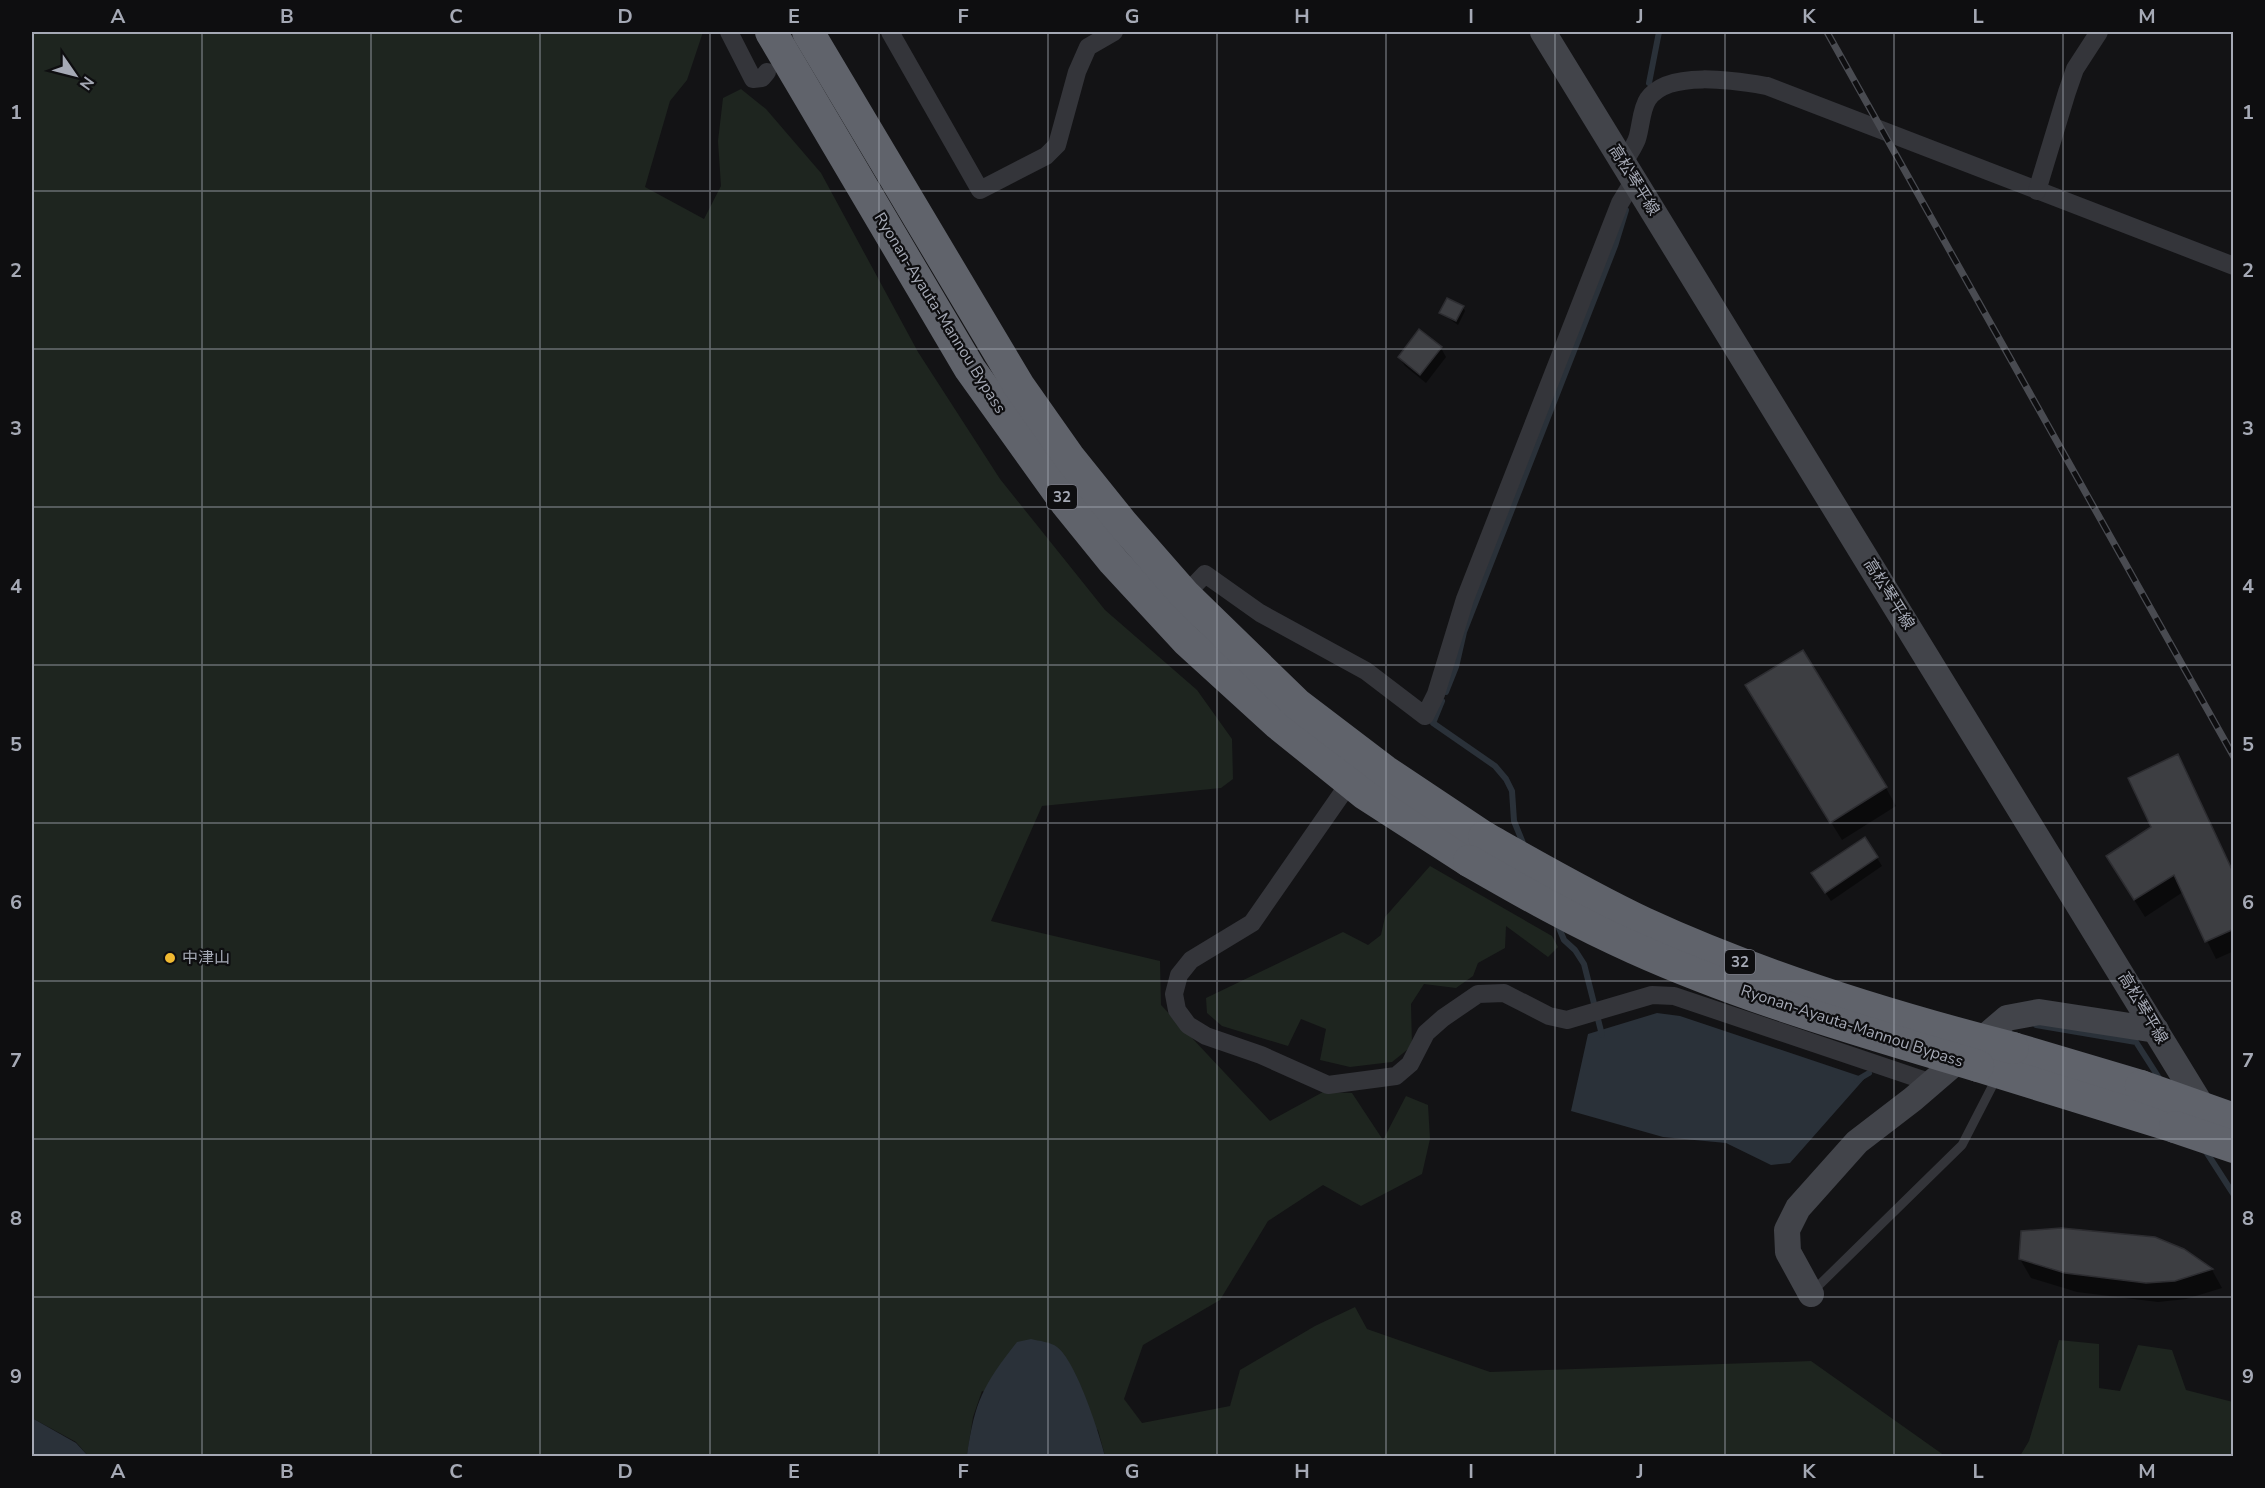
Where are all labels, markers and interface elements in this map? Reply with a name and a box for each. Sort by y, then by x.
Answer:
text: A [111,3,126,30]
text: B [280,3,294,30]
text: C [449,3,463,30]
text: D [617,3,633,30]
text: E [788,3,800,30]
text: F [957,3,969,30]
text: G [1125,3,1139,30]
text: H [1294,3,1310,30]
text: I [1468,3,1474,30]
text: J [1635,3,1644,30]
text: K [1802,3,1816,30]
text: L [1972,3,1984,30]
text: M [2138,3,2156,30]
north arrow [45,45,105,105]
text: N [74,72,99,94]
text: 1 [10,99,22,126]
text: 1 [2242,99,2254,126]
street label: 高松琴平線 [1603,140,1665,220]
street label: Ryonan-Ayauta-Mannou Bypass [869,208,1011,418]
text: 2 [10,257,22,284]
text: 2 [2242,257,2254,284]
text: 3 [10,415,22,442]
text: 3 [2242,415,2254,442]
road number: 32 [1047,485,1077,509]
street label: 高松琴平線 [1858,554,1920,634]
text: 4 [10,573,22,600]
text: 4 [2242,573,2254,600]
text: 5 [10,731,22,758]
text: 5 [2242,731,2254,758]
text: 6 [10,889,22,916]
text: 6 [2242,889,2254,916]
place label: 中津山 [182,947,230,969]
road number: 32 [1725,950,1755,974]
marker: 中津山 [163,951,177,965]
street label: 高松琴平線 [2113,968,2173,1048]
street label: Ryonan-Ayauta-Mannou Bypass [1738,980,1966,1072]
text: 7 [10,1047,22,1074]
text: 7 [2242,1047,2254,1074]
text: 8 [10,1205,22,1232]
text: 8 [2242,1205,2254,1232]
text: 9 [10,1363,22,1390]
text: 9 [2242,1363,2254,1390]
text: A [111,1458,126,1485]
text: B [280,1458,294,1485]
text: C [449,1458,463,1485]
text: D [617,1458,633,1485]
text: E [788,1458,800,1485]
text: F [957,1458,969,1485]
text: G [1125,1458,1139,1485]
text: H [1294,1458,1310,1485]
text: I [1468,1458,1474,1485]
text: J [1635,1458,1644,1485]
text: K [1802,1458,1816,1485]
text: L [1972,1458,1984,1485]
text: M [2138,1458,2156,1485]

